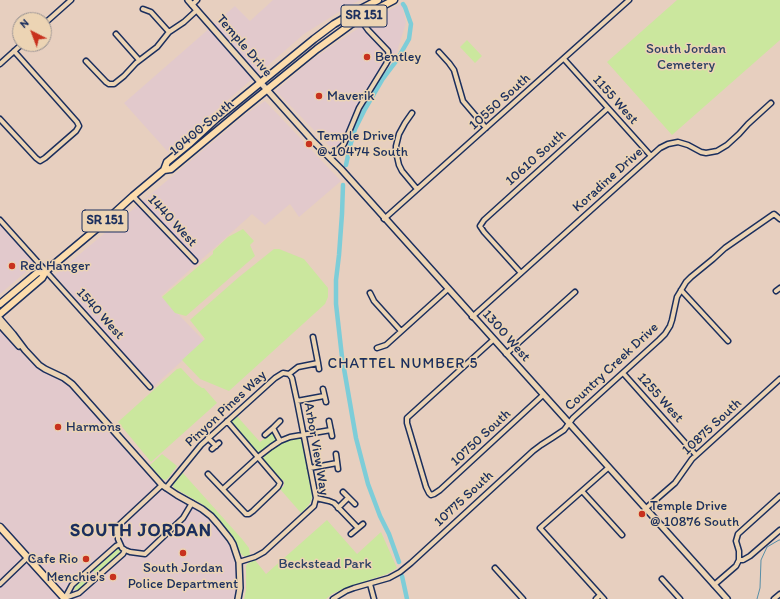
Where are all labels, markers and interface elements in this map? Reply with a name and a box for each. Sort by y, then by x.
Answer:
road number: SR 151 [341,5,387,27]
street label: Temple Drive [212,11,276,81]
north arrow [12,12,52,52]
text: N [17,16,31,31]
park label: South Jordan Cemetery [646,41,726,74]
place label: Bentley [375,49,421,65]
marker: Bentley [362,52,372,62]
street label: 10550 South [466,70,534,134]
street label: 1155 West [589,72,641,128]
place label: Maverik [327,88,374,104]
marker: Maverik [314,91,324,101]
street label: 10400 South [166,96,238,160]
street label: 10610 South [502,126,570,190]
place label: Temple Drive @ 10474 South [317,128,408,160]
marker: Temple Drive @ 10474 South [304,139,314,149]
street label: Koradine Drive [569,144,647,216]
street label: 1440 West [144,192,200,250]
road number: SR 151 [82,210,128,232]
place label: Red Hanger [20,258,90,274]
marker: Red Hanger [7,261,17,271]
street label: 1540 West [72,285,128,343]
street label: 1300 West [478,307,534,365]
street label: Country Creek Drive [562,319,662,415]
district label: CHATTEL NUMBER 5 [327,355,479,373]
street label: Pinyon Pines Way [182,367,270,451]
street label: 1255 West [633,370,687,426]
street label: 10875 South [679,395,745,459]
street label: Arbor View Way [300,401,332,497]
street label: 10750 South [447,406,515,470]
place label: Harmons [66,419,121,435]
marker: Harmons [53,422,63,432]
street label: 10775 South [431,467,497,531]
place label: Temple Drive @ 10876 South [650,498,739,530]
marker: Temple Drive @ 10876 South [637,509,647,519]
district label: SOUTH JORDAN [70,520,212,542]
marker: South Jordan Police Department [178,548,188,558]
place label: Cafe Rio [28,551,78,567]
marker: Cafe Rio [81,554,91,564]
park label: Beckstead Park [278,556,372,572]
place label: South Jordan Police Department [128,560,238,592]
place label: Menchie's [46,569,105,585]
marker: Menchie's [108,572,118,582]

